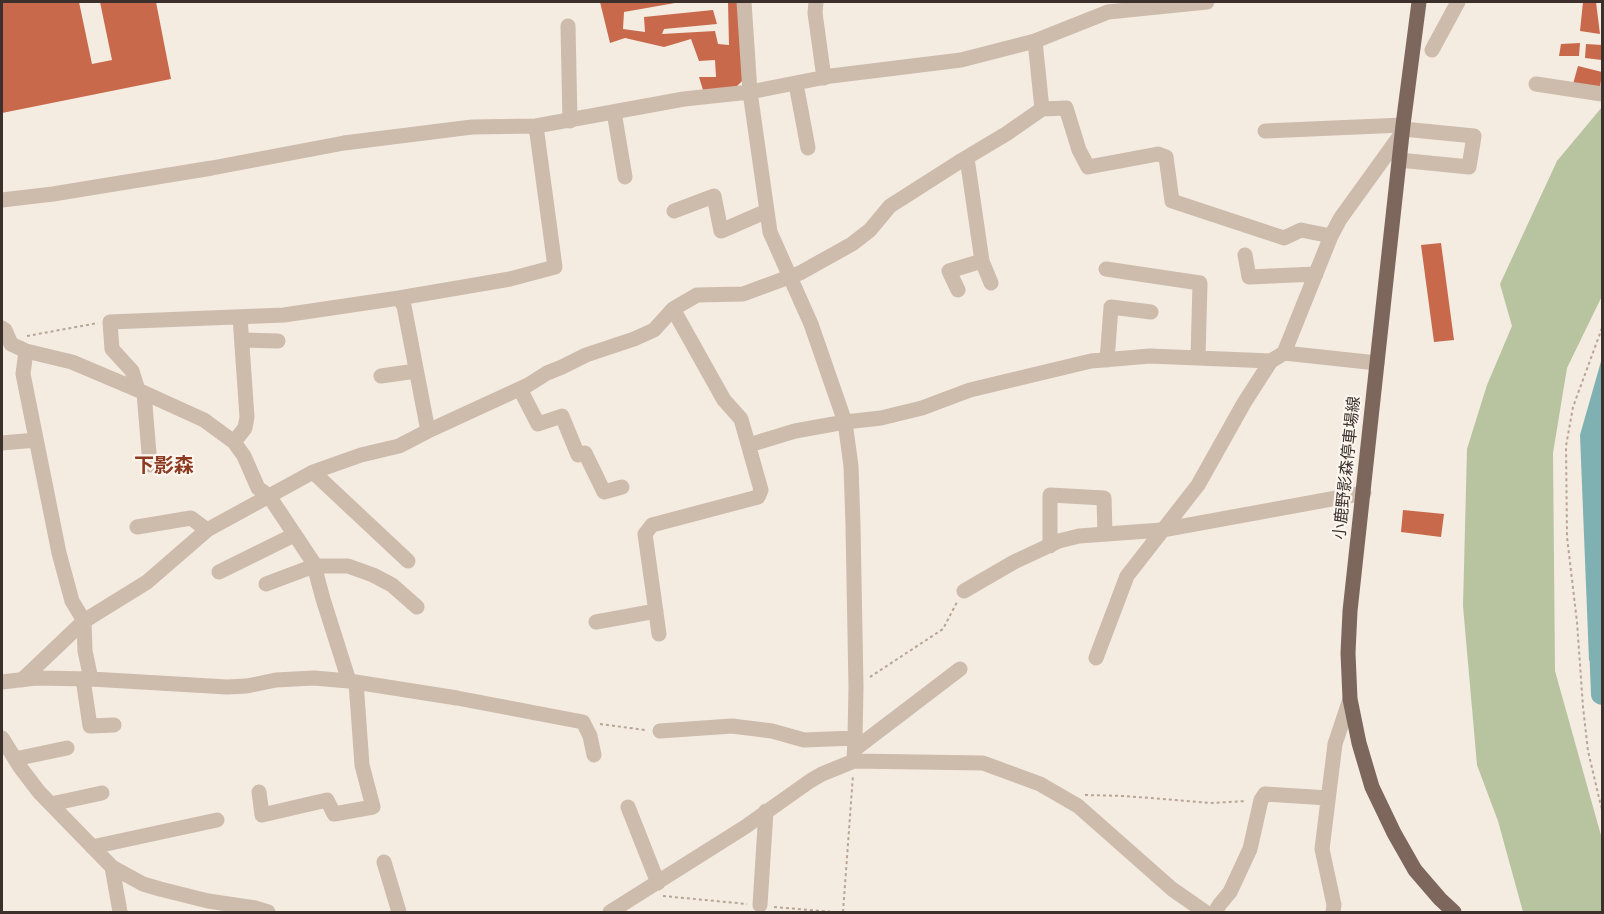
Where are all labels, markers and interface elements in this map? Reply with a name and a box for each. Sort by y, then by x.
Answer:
street label: 小鹿野影森停車場線 [1331,395,1365,541]
district label: 下影森 [134,455,194,479]

